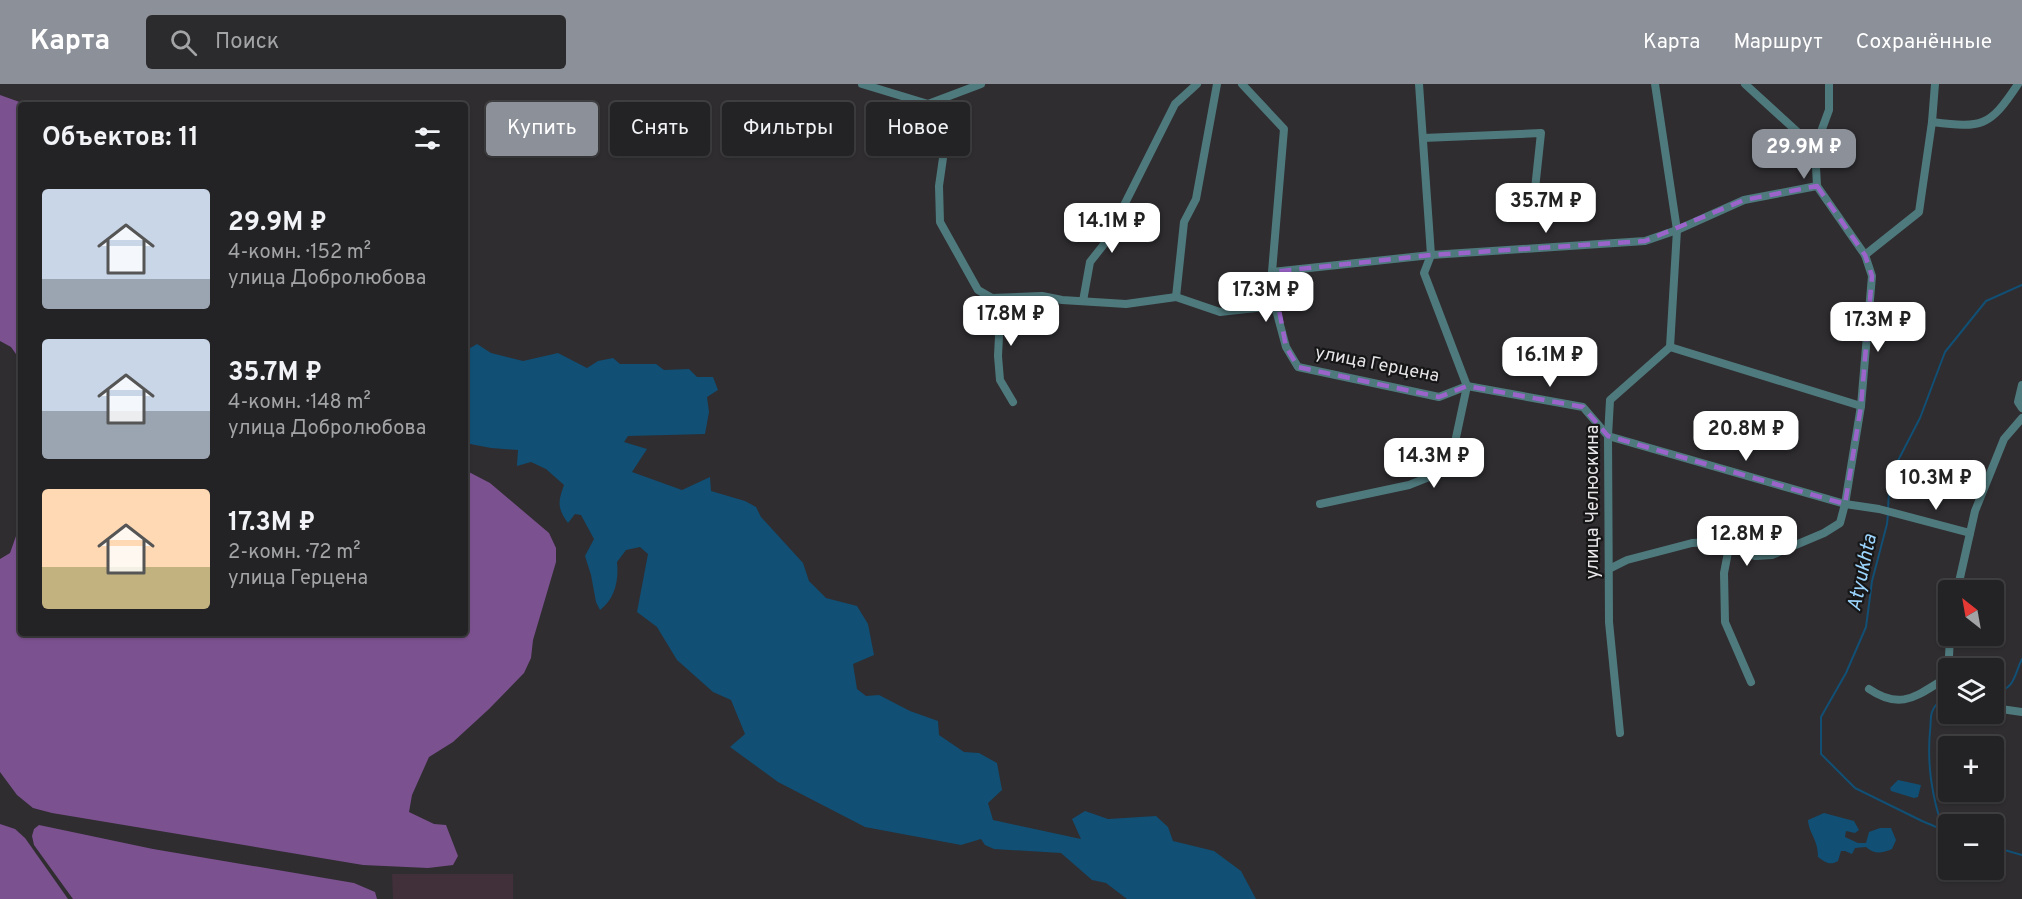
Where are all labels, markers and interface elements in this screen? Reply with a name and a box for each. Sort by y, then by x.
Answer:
search box [146,15,566,69]
text: Карта [30,24,110,60]
icon: search [167,26,200,59]
text: Поиск [215,29,279,56]
text: Карта [1643,29,1700,56]
text: Маршрут [1733,29,1823,56]
text: Сохранённые [1856,29,1992,56]
chip: Купить [486,102,598,156]
chip: Снять [610,102,710,156]
chip: Фильтры [722,102,854,156]
chip: Новое [866,102,970,156]
text: Объектов: 11 [42,122,199,155]
icon: filters [411,122,444,155]
pin: 29.9M ₽ [1749,129,1859,180]
text: 29.9M ₽ [1766,135,1842,161]
pin: 35.7M ₽ [1491,183,1601,234]
text: 35.7M ₽ [1510,189,1582,215]
pin: 14.1M ₽ [1057,203,1167,254]
text: 29.9M ₽ [228,207,327,240]
text: 14.1M ₽ [1078,209,1146,235]
icon: home [90,213,162,285]
text: 4-комн. · 152 m² [228,240,371,266]
text: улица Добролюбова [228,266,426,292]
pin: 17.3M ₽ [1211,272,1321,323]
text: 17.3M ₽ [1232,278,1300,304]
pin: 17.8M ₽ [956,296,1066,347]
text: 17.8M ₽ [977,302,1045,328]
pin: 17.3M ₽ [1823,302,1933,353]
text: 17.3M ₽ [1844,308,1912,334]
pin: 16.1M ₽ [1495,337,1605,388]
street label: улица Герцена [1313,342,1441,388]
text: 16.1M ₽ [1516,343,1584,369]
text: 35.7M ₽ [228,357,322,390]
icon: home [90,363,162,435]
text: 4-комн. · 148 m² [228,390,371,416]
pin: 20.8M ₽ [1691,411,1801,462]
text: улица Добролюбова [228,416,426,442]
text: 20.8M ₽ [1707,417,1785,443]
street label: улица Челюскина [1582,425,1605,579]
pin: 14.3M ₽ [1379,438,1489,489]
text: 14.3M ₽ [1398,444,1470,470]
pin: 10.3M ₽ [1881,460,1991,511]
text: 10.3M ₽ [1900,466,1972,492]
text: 17.3M ₽ [228,507,315,540]
icon: home [90,513,162,585]
pin: 12.8M ₽ [1692,516,1802,567]
text: 12.8M ₽ [1711,522,1783,548]
water label: Atyukhta [1842,531,1884,614]
text: 2-комн. · 72 m² [228,540,360,566]
text: улица Герцена [228,566,368,592]
north arrow [1938,580,2004,646]
map controls [1938,580,2004,880]
button: layers [1938,658,2004,724]
button: + [1938,736,2004,802]
button: − [1938,814,2004,880]

